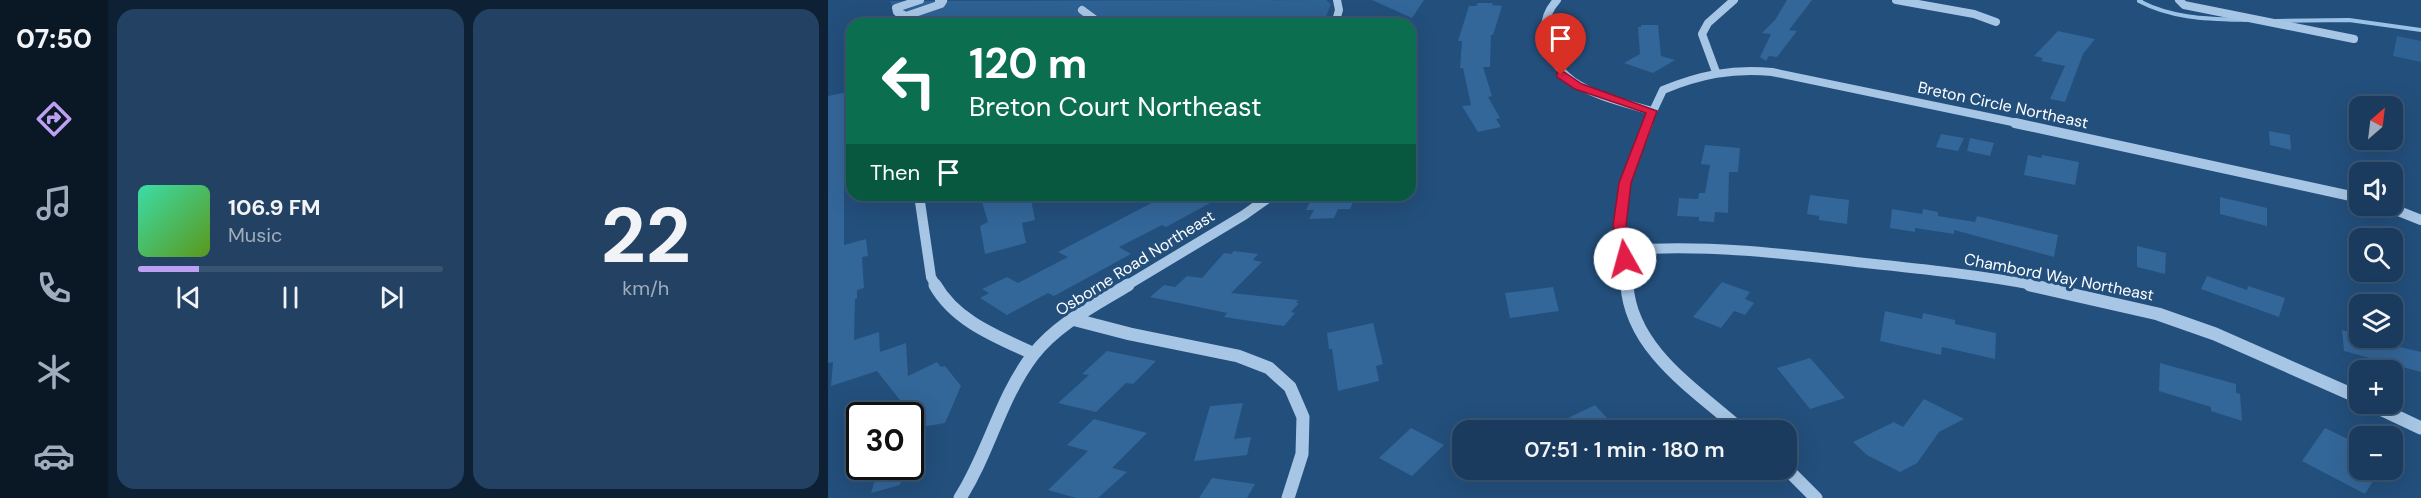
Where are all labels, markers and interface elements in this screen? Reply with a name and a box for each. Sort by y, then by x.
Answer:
pin [1535,13,1586,75]
text: 07:50 [16,21,92,56]
icon: arrive [1544,22,1577,55]
text: 120 m [969,36,1087,91]
icon: left [870,42,948,120]
street label: Breton Circle Northeast [1916,77,2090,133]
text: Breton Court Northeast [969,89,1261,124]
north arrow [2349,96,2403,150]
map controls [2349,96,2403,480]
icon: directions [33,98,75,140]
icon: arrive [932,156,965,189]
text: Then [870,158,920,187]
button: sound [2349,162,2403,216]
icon: music [33,182,75,224]
text: 22 [601,185,691,286]
text: 106.9 FM [228,193,320,222]
street label: Osborne Road Northeast [1052,205,1218,321]
text: Music [228,222,283,248]
position arrow [1593,227,1657,291]
button: search [2349,228,2403,282]
street label: Chambord Way Northeast [1962,248,2156,306]
icon: phone [33,267,75,309]
text: km/h [622,275,669,301]
icon: previous [172,281,205,314]
icon: pause [274,281,307,314]
icon: next [375,281,408,314]
button: layers [2349,294,2403,348]
icon: climate [33,351,75,393]
button: + [2349,360,2403,414]
speed limit sign: 30 [846,402,924,480]
button: − [2349,426,2403,480]
icon: car [33,435,75,477]
text: 07:51 · 1 min · 180 m [1524,435,1725,464]

